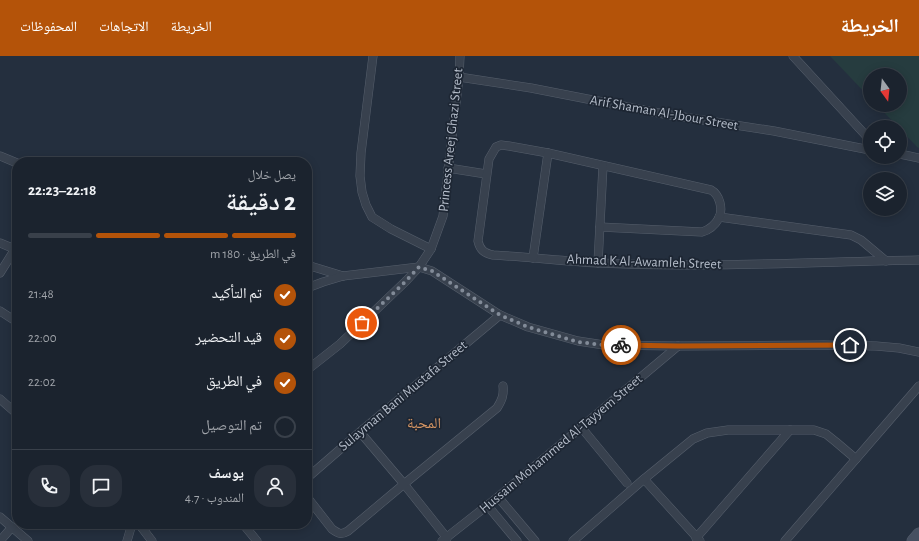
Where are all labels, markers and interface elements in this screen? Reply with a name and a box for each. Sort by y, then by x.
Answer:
text: الخريطة [841,17,899,36]
text: المحفوظات [20,20,77,34]
text: الاتجاهات [99,20,149,34]
text: الخريطة [171,20,212,34]
street label: Princess Areej Ghazi Street [436,67,466,213]
north arrow [863,68,907,112]
map controls [863,68,907,216]
street label: Arif Shaman Al-Jbour Street [589,93,740,133]
button: locate [863,120,907,164]
text: يصل خلال [248,169,296,182]
button: layers [863,172,907,216]
text: 22:18–22:23 [28,183,96,198]
text: 2 دقيقة [226,189,296,215]
text: في الطريق · 180 m [210,248,296,261]
street label: Ahmad K Al-Awamleh Street [567,252,722,272]
icon: check [274,284,296,306]
text: تم التأكيد [212,286,262,301]
text: 21:48 [28,288,54,301]
pin [345,306,379,340]
icon: bag [351,312,373,334]
courier [601,325,641,365]
icon: check [274,328,296,350]
pin [833,328,867,362]
text: قيد التحضير [195,330,262,345]
text: 22:00 [28,332,57,345]
icon: bike [610,334,632,356]
icon: home [839,334,861,356]
street label: Sulayman Bani Mustafa Street [336,338,470,454]
icon: check [274,372,296,394]
street label: Hussain Mohammed Al-Tayyem Street [477,372,645,516]
text: في الطريق [206,374,262,389]
text: 22:02 [28,376,56,389]
district label: المحبة [407,416,441,431]
text: تم التوصيل [201,418,262,433]
button: phone [28,465,70,507]
button: chat [80,465,122,507]
button: person [254,465,296,507]
text: يوسف [209,466,244,481]
text: المندوب · 4.7 [185,492,244,505]

